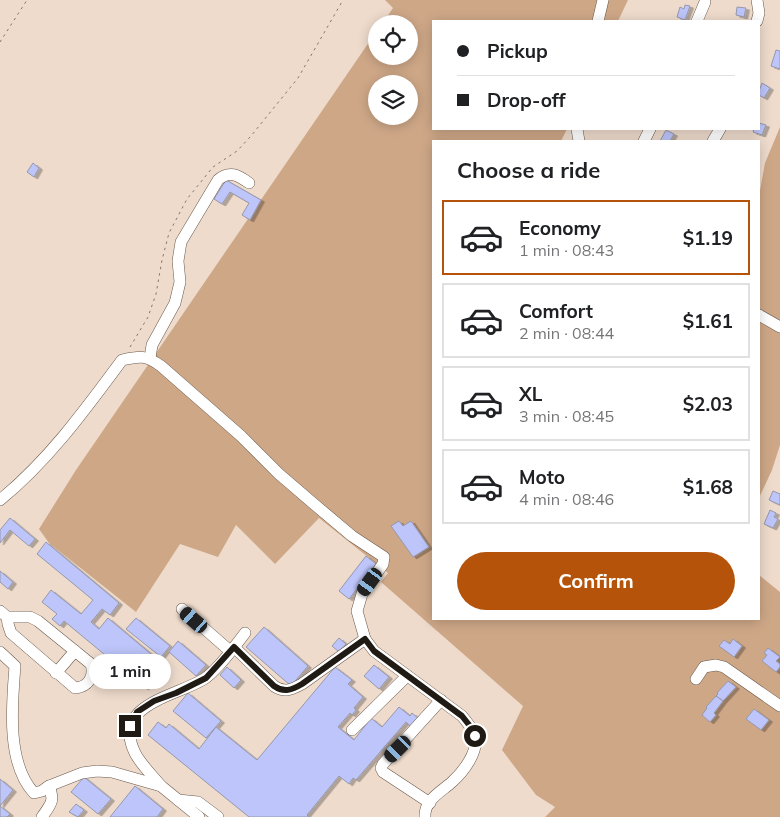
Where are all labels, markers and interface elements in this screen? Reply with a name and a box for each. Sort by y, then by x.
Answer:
map controls [368,15,418,125]
button: locate [368,15,418,65]
text: Pickup [487,39,548,63]
button: layers [368,75,418,125]
text: Drop-off [487,88,565,112]
text: Choose a ride [457,156,600,184]
icon: car [459,215,504,260]
text: Economy [519,216,601,240]
text: $1.19 [683,226,733,250]
text: 1 min · 08:43 [519,240,614,260]
icon: car [459,298,504,343]
text: Comfort [519,299,593,323]
text: $1.61 [683,309,733,333]
text: 2 min · 08:44 [519,323,614,343]
icon: car [459,381,504,426]
text: XL [519,382,542,406]
text: $2.03 [683,392,733,416]
text: 3 min · 08:45 [519,406,614,426]
icon: car [459,464,504,509]
text: Moto [519,465,565,489]
text: $1.68 [683,475,733,499]
text: 4 min · 08:46 [519,489,614,509]
button: Confirm [457,552,735,610]
car [355,565,384,599]
car [177,604,210,636]
callout: 1 min [89,654,171,688]
text: 1 min [109,661,151,681]
route end [119,715,141,737]
route start [464,725,486,747]
car [382,733,413,765]

